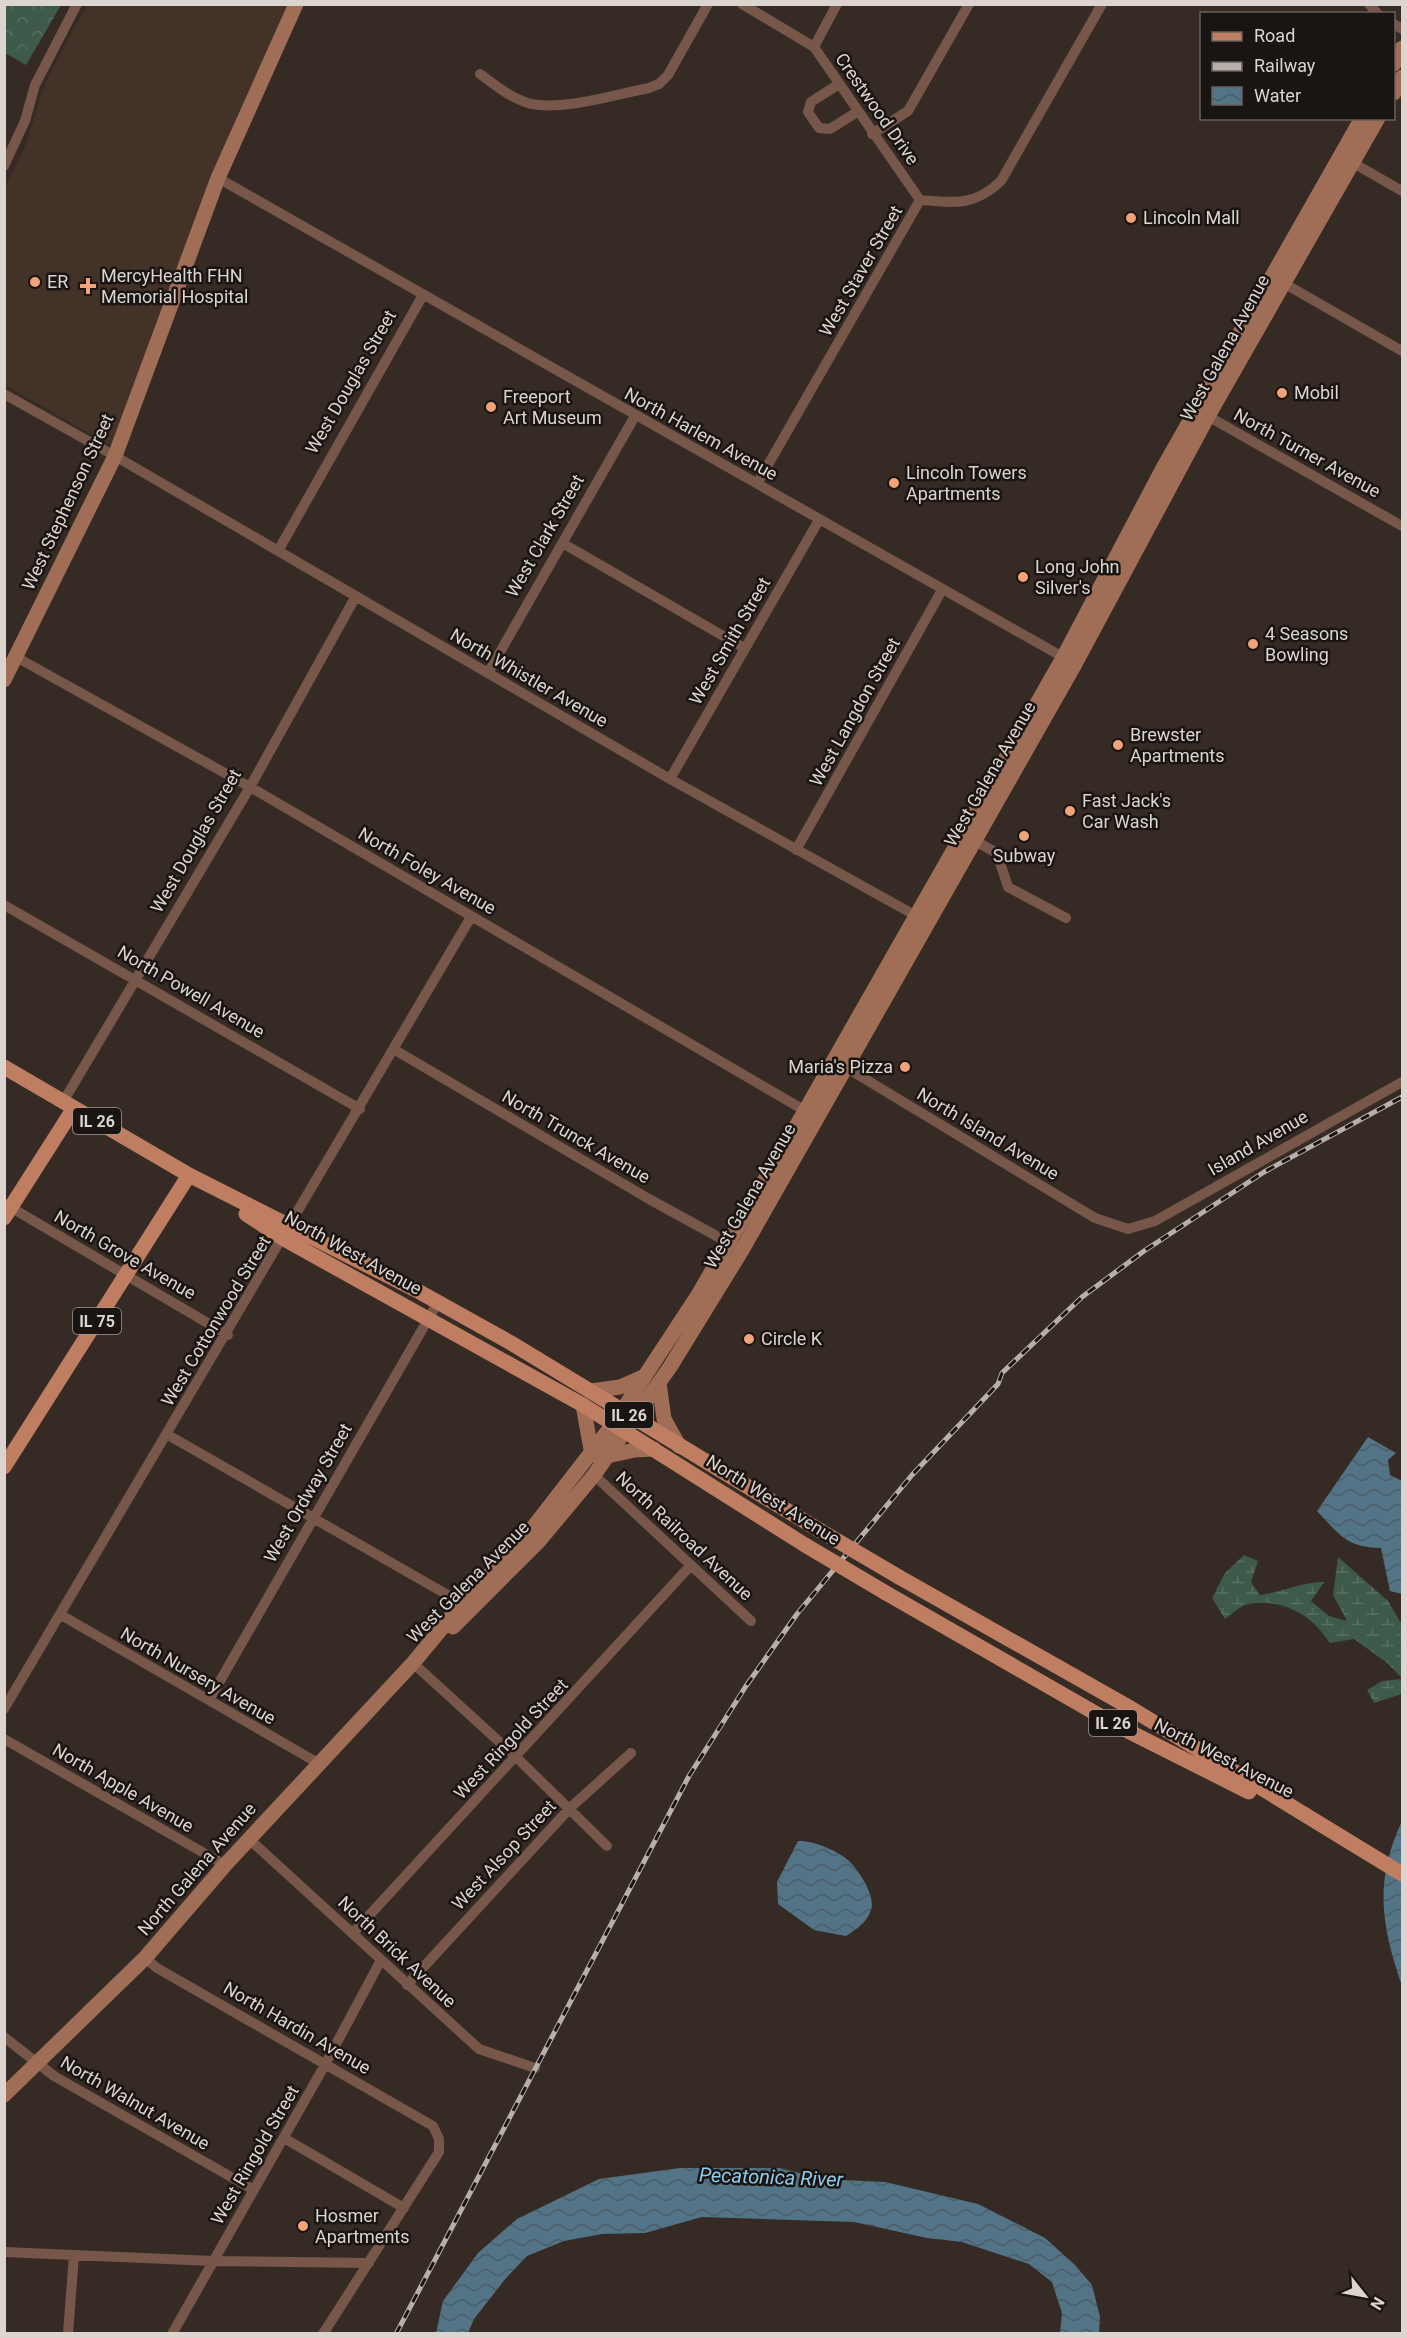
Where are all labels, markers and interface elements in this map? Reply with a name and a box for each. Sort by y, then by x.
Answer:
legend [1200,12,1395,120]
text: Road [1254,25,1295,46]
street label: Crestwood Drive [831,49,924,169]
text: Railway [1254,55,1316,76]
text: Water [1254,85,1301,106]
street label: West Staver Street [815,202,907,340]
place label: Lincoln Mall [1143,207,1240,228]
marker: Lincoln Mall [1124,211,1138,225]
place label: MercyHealth FHN Memorial Hospital [101,265,248,307]
place label: ER [47,271,68,292]
street label: West Galena Avenue [1176,271,1273,425]
marker: ER [28,275,42,289]
marker: MercyHealth FHN Memorial Hospital [79,277,97,295]
street label: West Douglas Street [301,306,400,457]
place label: Mobil [1294,382,1339,403]
street label: North Harlem Avenue [621,383,781,484]
place label: Freeport Art Museum [503,386,602,428]
marker: Mobil [1275,386,1289,400]
marker: Freeport Art Museum [484,400,498,414]
street label: North Turner Avenue [1230,404,1384,502]
street label: West Stephenson Street [17,410,118,593]
place label: Lincoln Towers Apartments [906,462,1027,504]
street label: West Clark Street [501,471,588,601]
marker: Lincoln Towers Apartments [887,476,901,490]
place label: Long John Silver's [1035,556,1120,598]
marker: Long John Silver's [1016,570,1030,584]
street label: West Smith Street [685,573,775,708]
place label: 4 Seasons Bowling [1265,623,1348,665]
street label: North Whistler Avenue [447,624,612,731]
street label: West Langdon Street [805,634,904,790]
marker: 4 Seasons Bowling [1246,637,1260,651]
street label: West Galena Avenue [939,698,1040,850]
place label: Brewster Apartments [1130,724,1225,766]
marker: Brewster Apartments [1111,738,1125,752]
street label: West Douglas Street [146,765,245,916]
place label: Fast Jack's Car Wash [1082,790,1171,832]
marker: Fast Jack's Car Wash [1063,804,1077,818]
street label: North Foley Avenue [355,823,500,919]
marker: Subway [1017,829,1031,843]
place label: Subway [993,845,1056,866]
street label: North Powell Avenue [114,941,269,1042]
place label: Maria's Pizza [788,1056,893,1077]
marker: Maria's Pizza [898,1060,912,1074]
street label: North Island Avenue [914,1083,1063,1184]
street label: North Trunck Avenue [498,1086,654,1188]
street label: Island Avenue [1204,1106,1311,1180]
road number: IL 26 [73,1108,121,1134]
street label: West Galena Avenue [699,1120,800,1272]
street label: North Grove Avenue [51,1206,200,1304]
street label: North West Avenue [281,1206,426,1299]
street label: West Cottonwood Street [156,1232,275,1410]
road number: IL 75 [73,1308,121,1334]
place label: Circle K [761,1328,823,1349]
marker: Circle K [742,1332,756,1346]
road number: IL 26 [605,1402,653,1428]
street label: West Ordway Street [259,1419,356,1566]
street label: North West Avenue [703,1450,844,1549]
street label: North Railroad Avenue [612,1467,757,1604]
street label: West Galena Avenue [402,1516,533,1647]
street label: North Nursery Avenue [117,1623,280,1729]
street label: West Ringold Street [449,1674,572,1803]
road number: IL 26 [1089,1710,1137,1736]
street label: North West Avenue [1151,1713,1297,1802]
street label: North Apple Avenue [49,1739,197,1836]
street label: West Alsop Street [447,1795,560,1914]
street label: North Galena Avenue [133,1798,260,1939]
street label: North Brick Avenue [334,1892,461,2012]
street label: North Hardin Avenue [220,1977,375,2078]
street label: North Walnut Avenue [57,2051,214,2154]
street label: West Ringold Street [206,2081,303,2228]
water label: Pecatonica River [699,2162,845,2192]
place label: Hosmer Apartments [315,2205,410,2247]
marker: Hosmer Apartments [296,2219,310,2233]
north arrow [1335,2266,1395,2326]
text: N [1366,2294,1388,2313]

